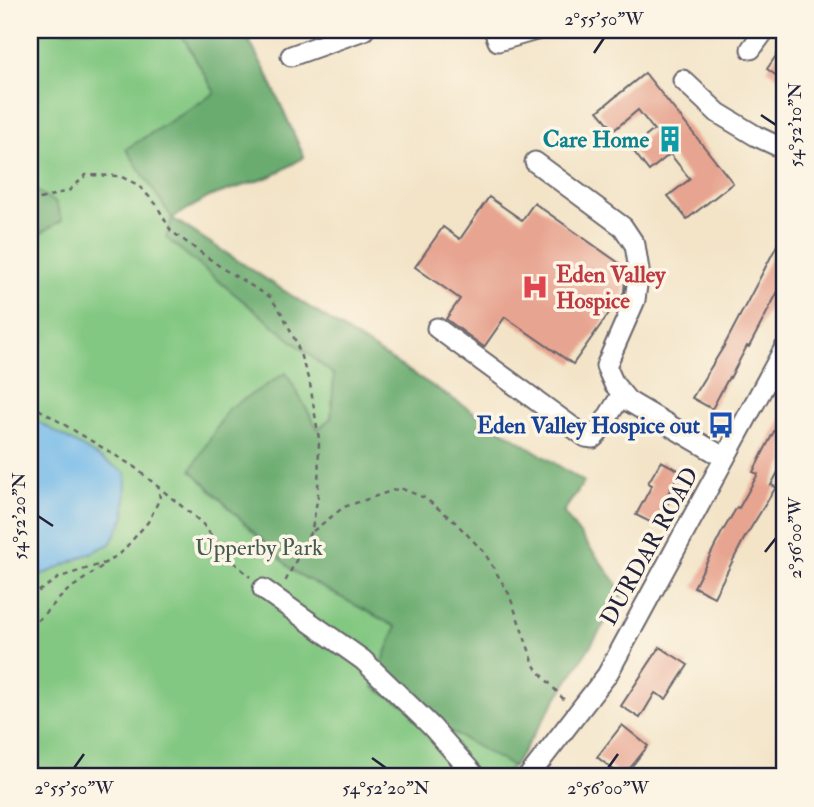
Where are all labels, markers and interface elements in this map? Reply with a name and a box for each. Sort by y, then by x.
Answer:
text: 2°55'50"W [564,8,644,31]
text: 54°52'10"N [784,83,807,167]
building icon: Care Home [655,124,685,154]
place label: Care Home [543,125,649,154]
place label: Eden Valley Hospice [556,260,666,316]
hospital icon: Eden Valley Hospice [520,272,550,302]
bus stop icon: Eden Valley Hospice out [706,410,736,440]
place label: Eden Valley Hospice out [477,411,701,441]
street label: DURDAR ROAD [594,462,705,630]
text: 54°52'20"N [8,472,31,560]
text: 2°56'00"W [784,496,807,579]
park label: Upperby Park [195,533,323,563]
text: 2°55'50"W [34,777,114,800]
text: 54°52'20"N [342,777,430,800]
text: 2°56'00"W [567,777,650,800]

